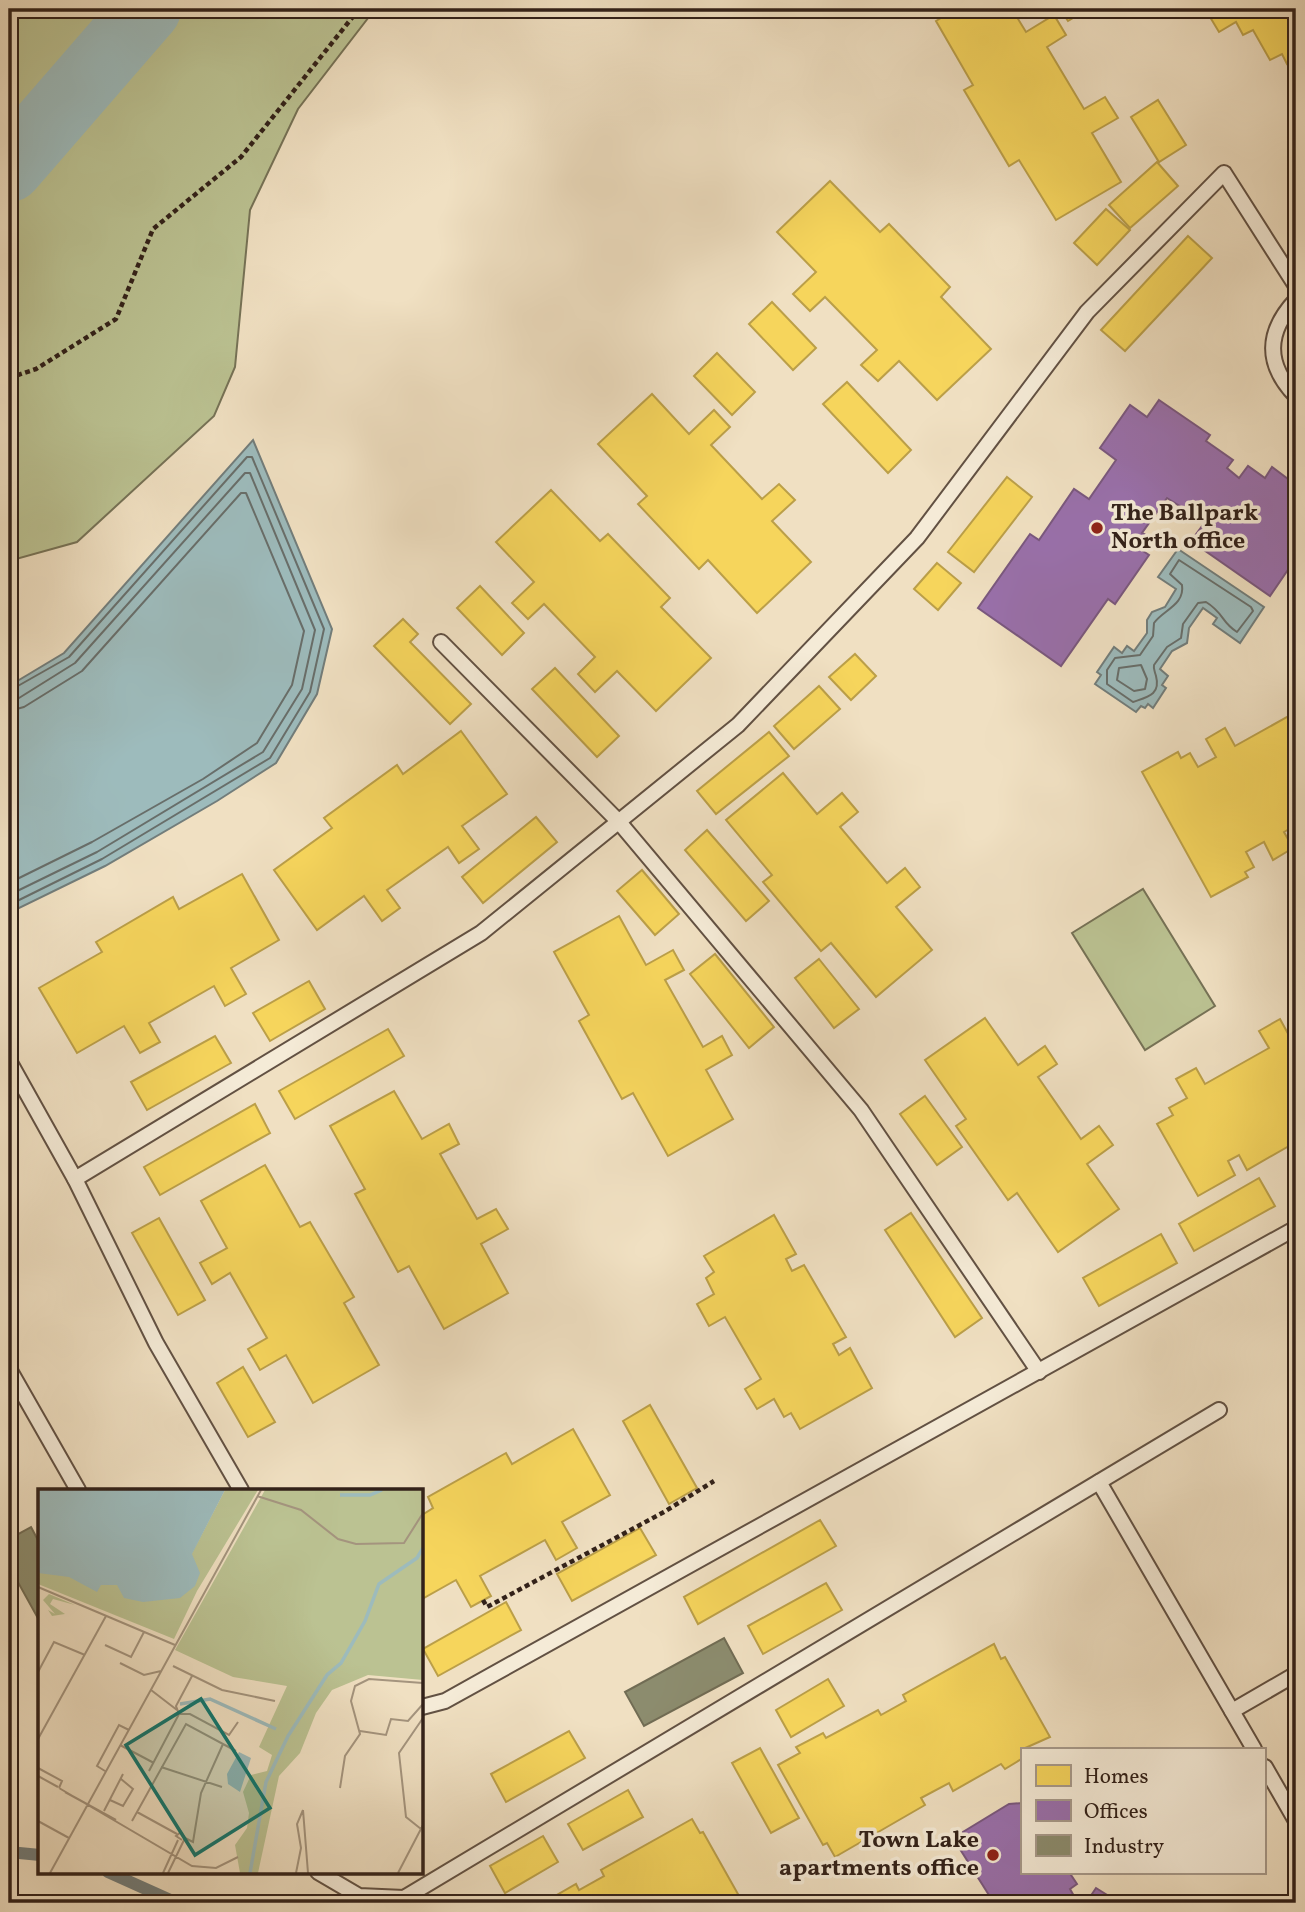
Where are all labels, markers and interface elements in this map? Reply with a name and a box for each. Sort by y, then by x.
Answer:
place label: The Ballpark North office [1111,497,1259,559]
marker: The Ballpark North office [1089,520,1105,536]
inset map [38,1489,424,1874]
legend [1021,1748,1266,1874]
text: Homes [1084,1763,1149,1792]
text: Offices [1084,1798,1148,1827]
place label: Town Lake apartments office [779,1824,979,1886]
text: Industry [1084,1833,1165,1862]
marker: Town Lake apartments office [985,1847,1001,1863]

